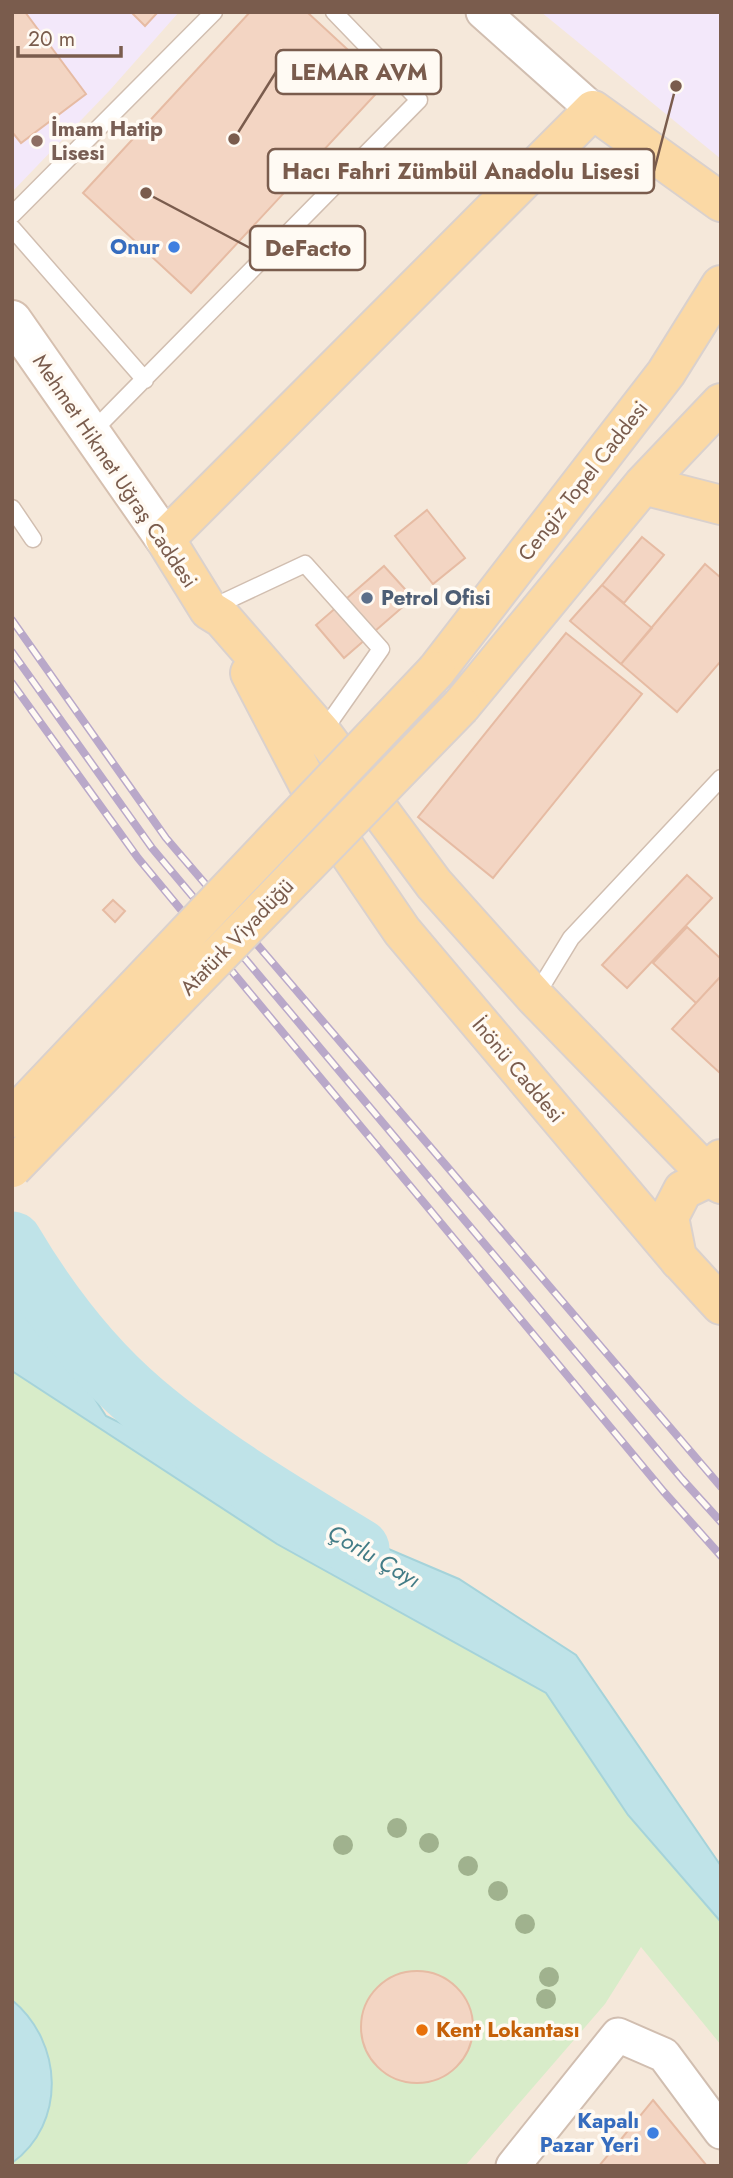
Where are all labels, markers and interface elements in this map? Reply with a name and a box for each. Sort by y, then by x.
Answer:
scale bar [18,14,121,58]
text: 20 m [28,24,75,54]
callout: LEMAR AVM [276,50,441,94]
text: LEMAR AVM [290,55,428,89]
place label: İmam Hatip Lisesi [51,114,163,168]
marker: İmam Hatip Lisesi [29,133,45,149]
callout: Hacı Fahri Zümbül Anadolu Lisesi [268,149,654,193]
text: Hacı Fahri Zümbül Anadolu Lisesi [282,154,640,188]
callout: DeFacto [250,226,365,270]
text: DeFacto [265,231,351,265]
place label: Onur [110,232,160,262]
marker: Onur [166,239,182,255]
street label: Mehmet Hikmet Uğraş Caddesi [25,348,205,594]
street label: Cengiz Topel Caddesi [511,395,655,567]
place label: Petrol Ofisi [381,583,490,613]
marker: Petrol Ofisi [359,590,375,606]
street label: Atatürk Viyadüğü [173,872,301,1002]
street label: İnönü Caddesi [465,1011,571,1129]
water label: Çorlu Çayı [321,1516,427,1596]
place label: Kent Lokantası [436,2015,580,2045]
marker: Kent Lokantası [414,2022,430,2038]
place label: Kapalı Pazar Yeri [540,2106,639,2160]
marker: Kapalı Pazar Yeri [645,2125,661,2141]

